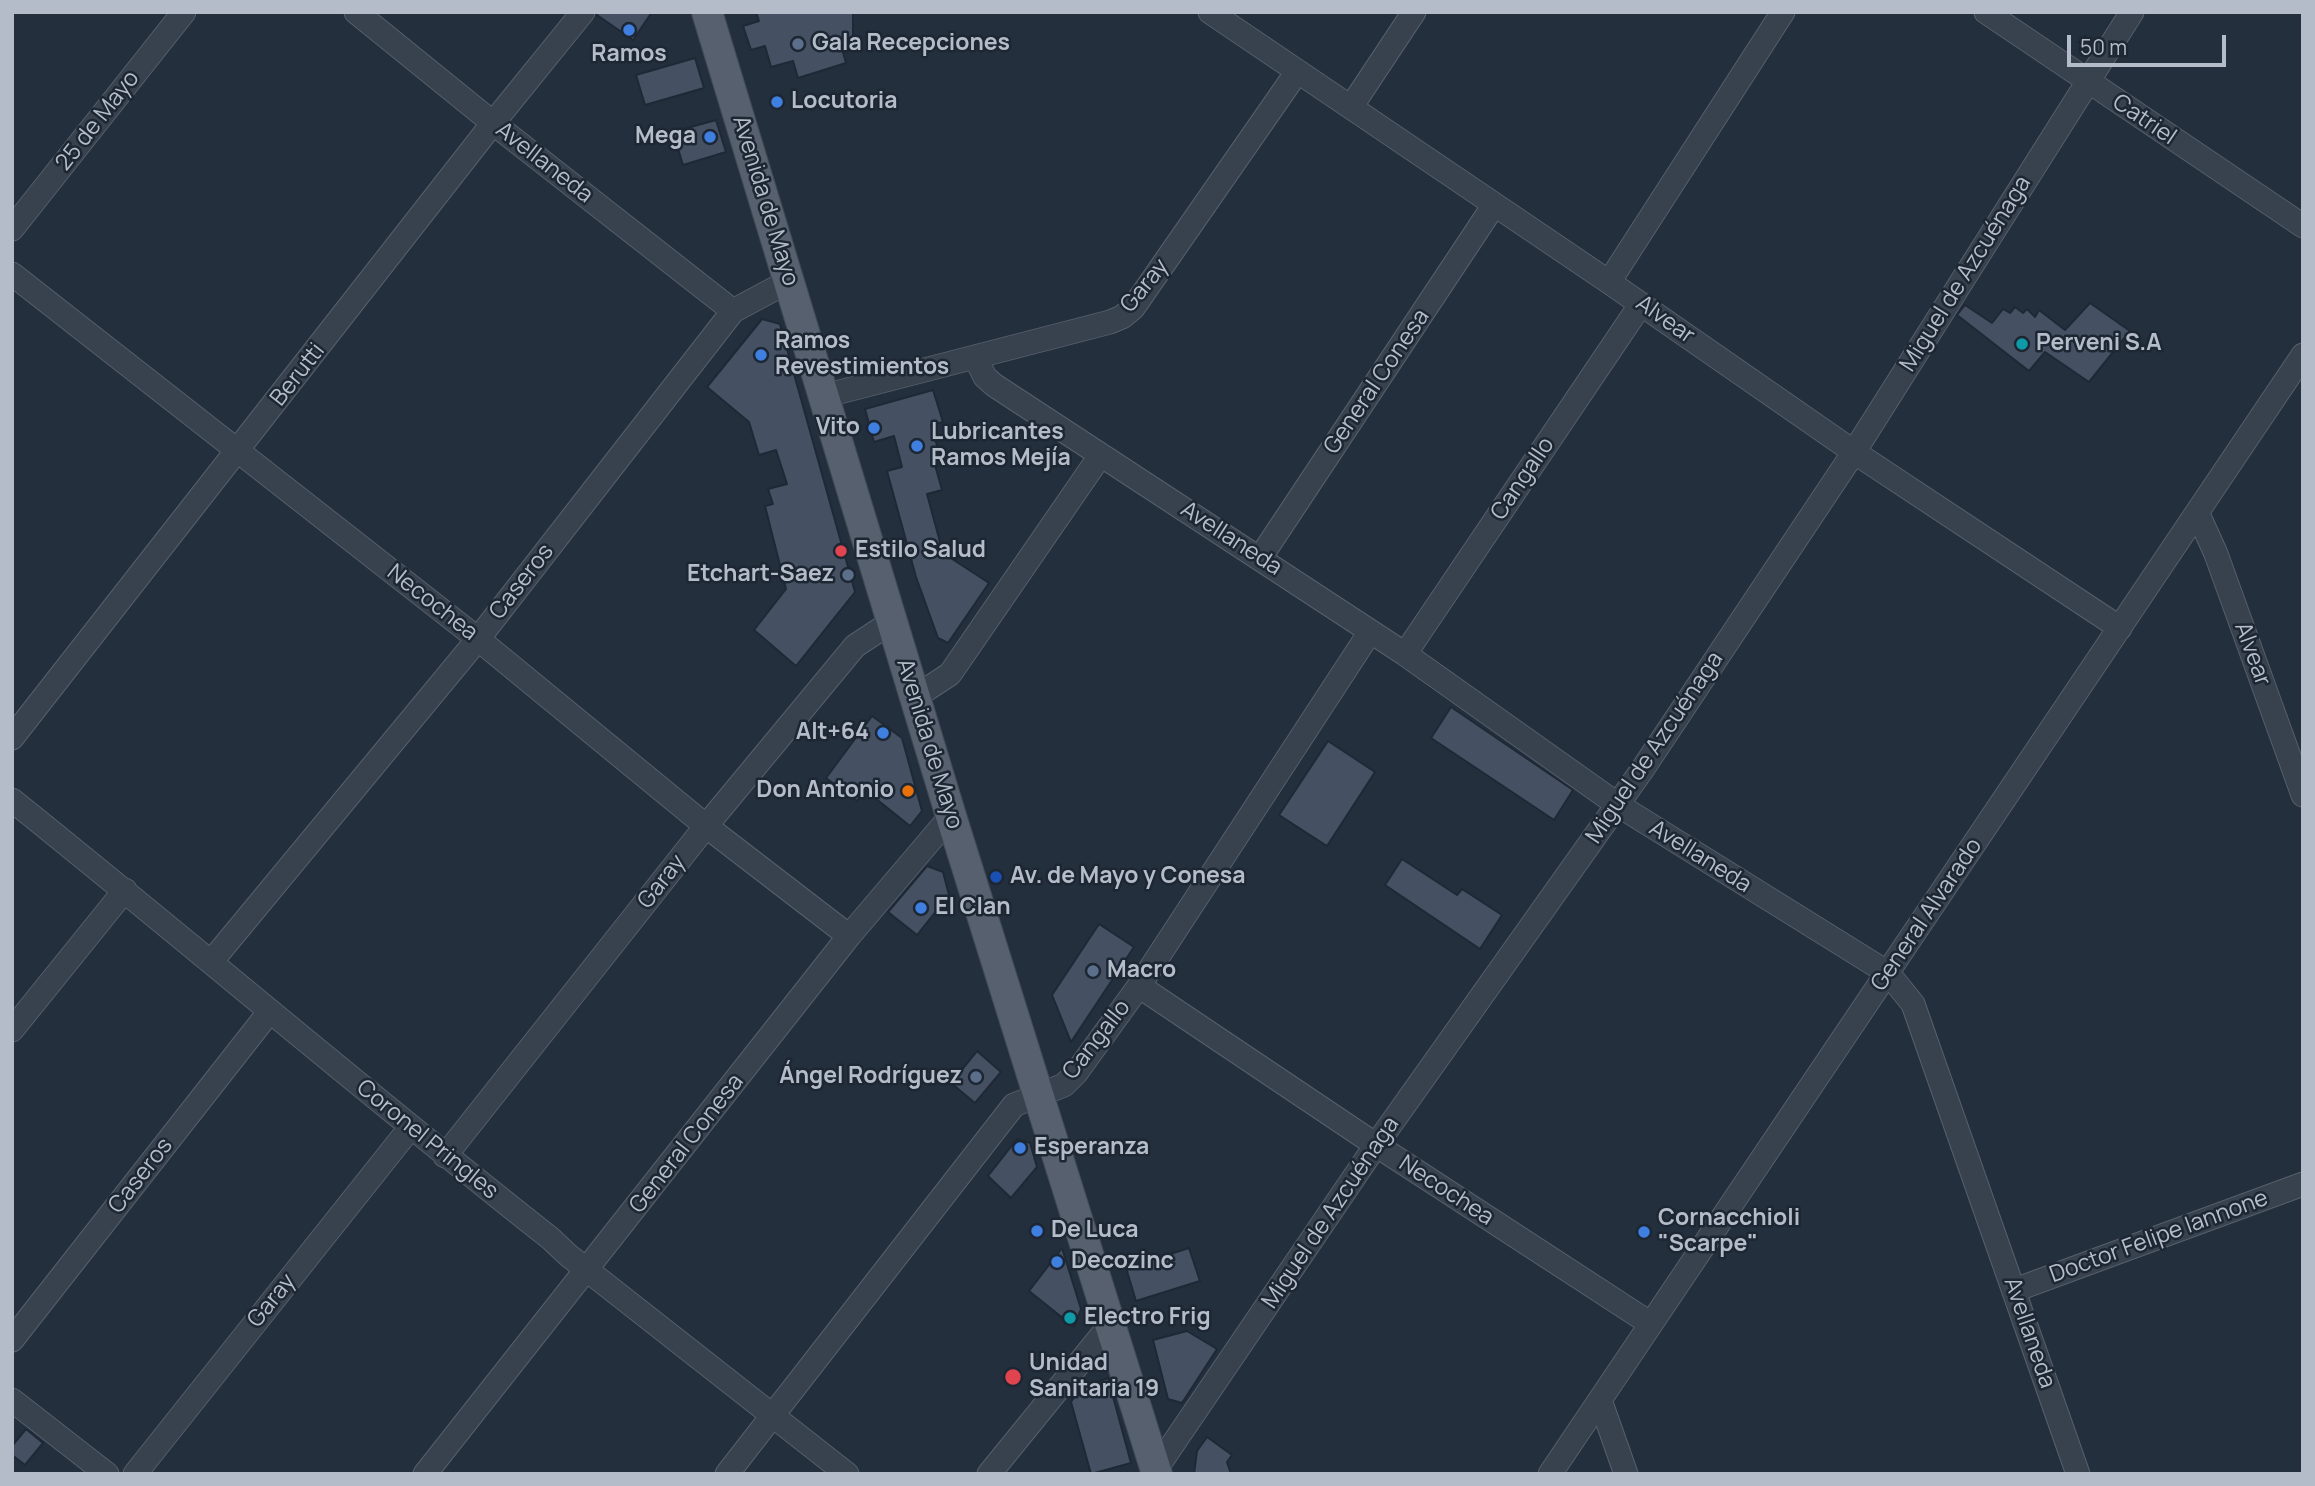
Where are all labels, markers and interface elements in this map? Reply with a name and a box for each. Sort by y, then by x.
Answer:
scale bar [2070,21,2229,65]
marker: Ramos [621,22,637,38]
place label: Gala Recepciones [812,30,1010,58]
text: 50 m [2080,33,2127,61]
marker: Gala Recepciones [790,36,806,52]
place label: Ramos [591,41,667,69]
street label: 25 de Mayo [50,65,146,177]
place label: Locutoria [791,88,898,116]
street label: Catriel [2107,89,2181,151]
marker: Locutoria [769,94,785,110]
street label: Avenida de Mayo [726,113,804,289]
street label: Avellaneda [490,117,598,209]
place label: Mega [635,123,696,151]
marker: Mega [702,129,718,145]
street label: Miguel de Azcuénaga [1895,171,2037,377]
street label: Garay [1115,254,1175,318]
street label: Alvear [1630,290,1700,350]
street label: General Conesa [1318,304,1436,460]
place label: Ramos Revestimientos [775,328,949,382]
place label: Perveni S.A [2036,330,2162,358]
marker: Perveni S.A [2014,336,2030,352]
street label: Berutti [265,338,331,412]
marker: Ramos Revestimientos [753,347,769,363]
place label: Vito [816,414,860,442]
place label: Lubricantes Ramos Mejía [931,419,1071,473]
marker: Vito [866,420,882,436]
street label: Cangallo [1485,432,1561,526]
marker: Lubricantes Ramos Mejía [909,438,925,454]
street label: Avellaneda [1175,496,1287,582]
place label: Estilo Salud [855,537,986,565]
street label: Caseros [484,539,560,625]
marker: Estilo Salud [833,543,849,559]
street label: Necochea [381,559,483,647]
place label: Etchart-Saez [687,561,834,589]
marker: Etchart-Saez [840,567,856,583]
street label: Alvear [2228,619,2276,689]
street label: Miguel de Azcuénaga [1581,647,1729,849]
street label: Avenida de Mayo [890,656,968,832]
place label: Alt+64 [796,719,869,747]
marker: Alt+64 [875,725,891,741]
place label: Don Antonio [756,777,894,805]
marker: Don Antonio [900,783,916,799]
street label: Avellaneda [1644,815,1756,899]
street label: General Alvarado [1866,833,1988,997]
street label: Garay [632,849,692,915]
place label: Av. de Mayo y Conesa [1010,863,1245,891]
marker: Av. de Mayo y Conesa [988,869,1004,885]
place label: El Clan [935,894,1011,922]
marker: El Clan [913,900,929,916]
place label: Macro [1107,957,1176,985]
marker: Macro [1085,963,1101,979]
street label: Cangallo [1057,995,1137,1085]
place label: Ángel Rodríguez [779,1063,962,1091]
street label: General Conesa [624,1069,750,1219]
marker: Ángel Rodríguez [968,1069,984,1085]
street label: Coronel Pringles [351,1074,503,1206]
street label: Miguel de Azcuénaga [1257,1112,1405,1314]
street label: Caseros [103,1133,179,1219]
place label: Esperanza [1034,1134,1149,1162]
marker: Esperanza [1012,1140,1028,1156]
street label: Necochea [1393,1150,1499,1232]
street label: Doctor Felipe Iannone [2046,1185,2272,1289]
place label: Cornacchioli "Scarpe" [1658,1205,1800,1259]
place label: De Luca [1051,1217,1139,1245]
marker: De Luca [1029,1223,1045,1239]
marker: Cornacchioli "Scarpe" [1636,1224,1652,1240]
place label: Decozinc [1071,1248,1174,1276]
marker: Decozinc [1049,1254,1065,1270]
street label: Garay [242,1269,302,1333]
street label: Avellaneda [1997,1274,2061,1392]
place label: Electro Frig [1084,1304,1211,1332]
marker: Electro Frig [1062,1310,1078,1326]
place label: Unidad Sanitaria 19 [1029,1350,1159,1404]
marker: Unidad Sanitaria 19 [1003,1367,1023,1387]

